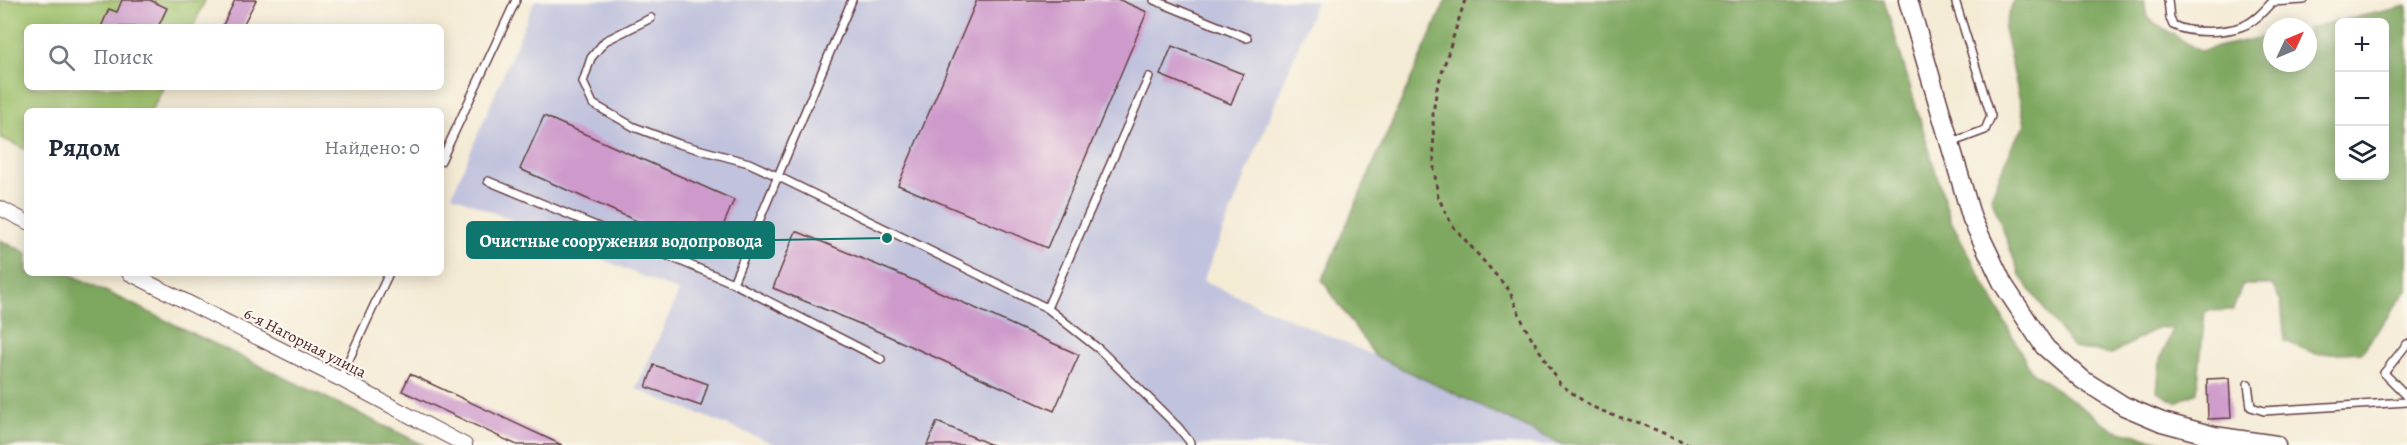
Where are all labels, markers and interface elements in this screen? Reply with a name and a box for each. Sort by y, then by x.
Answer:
north arrow [2263,18,2317,72]
map controls [2335,18,2389,180]
button: + [2335,18,2389,72]
search box [24,24,444,90]
icon: search [45,41,78,74]
text: Поиск [93,42,153,72]
button: − [2335,72,2389,126]
button: layers [2335,126,2389,180]
text: Рядом [48,130,120,165]
text: Найдено: 0 [324,134,420,161]
callout: Очистные сооружения водопровода [467,222,774,258]
text: Очистные сооружения водопровода [479,229,763,253]
street label: 6-я Нагорная улица [240,303,371,384]

